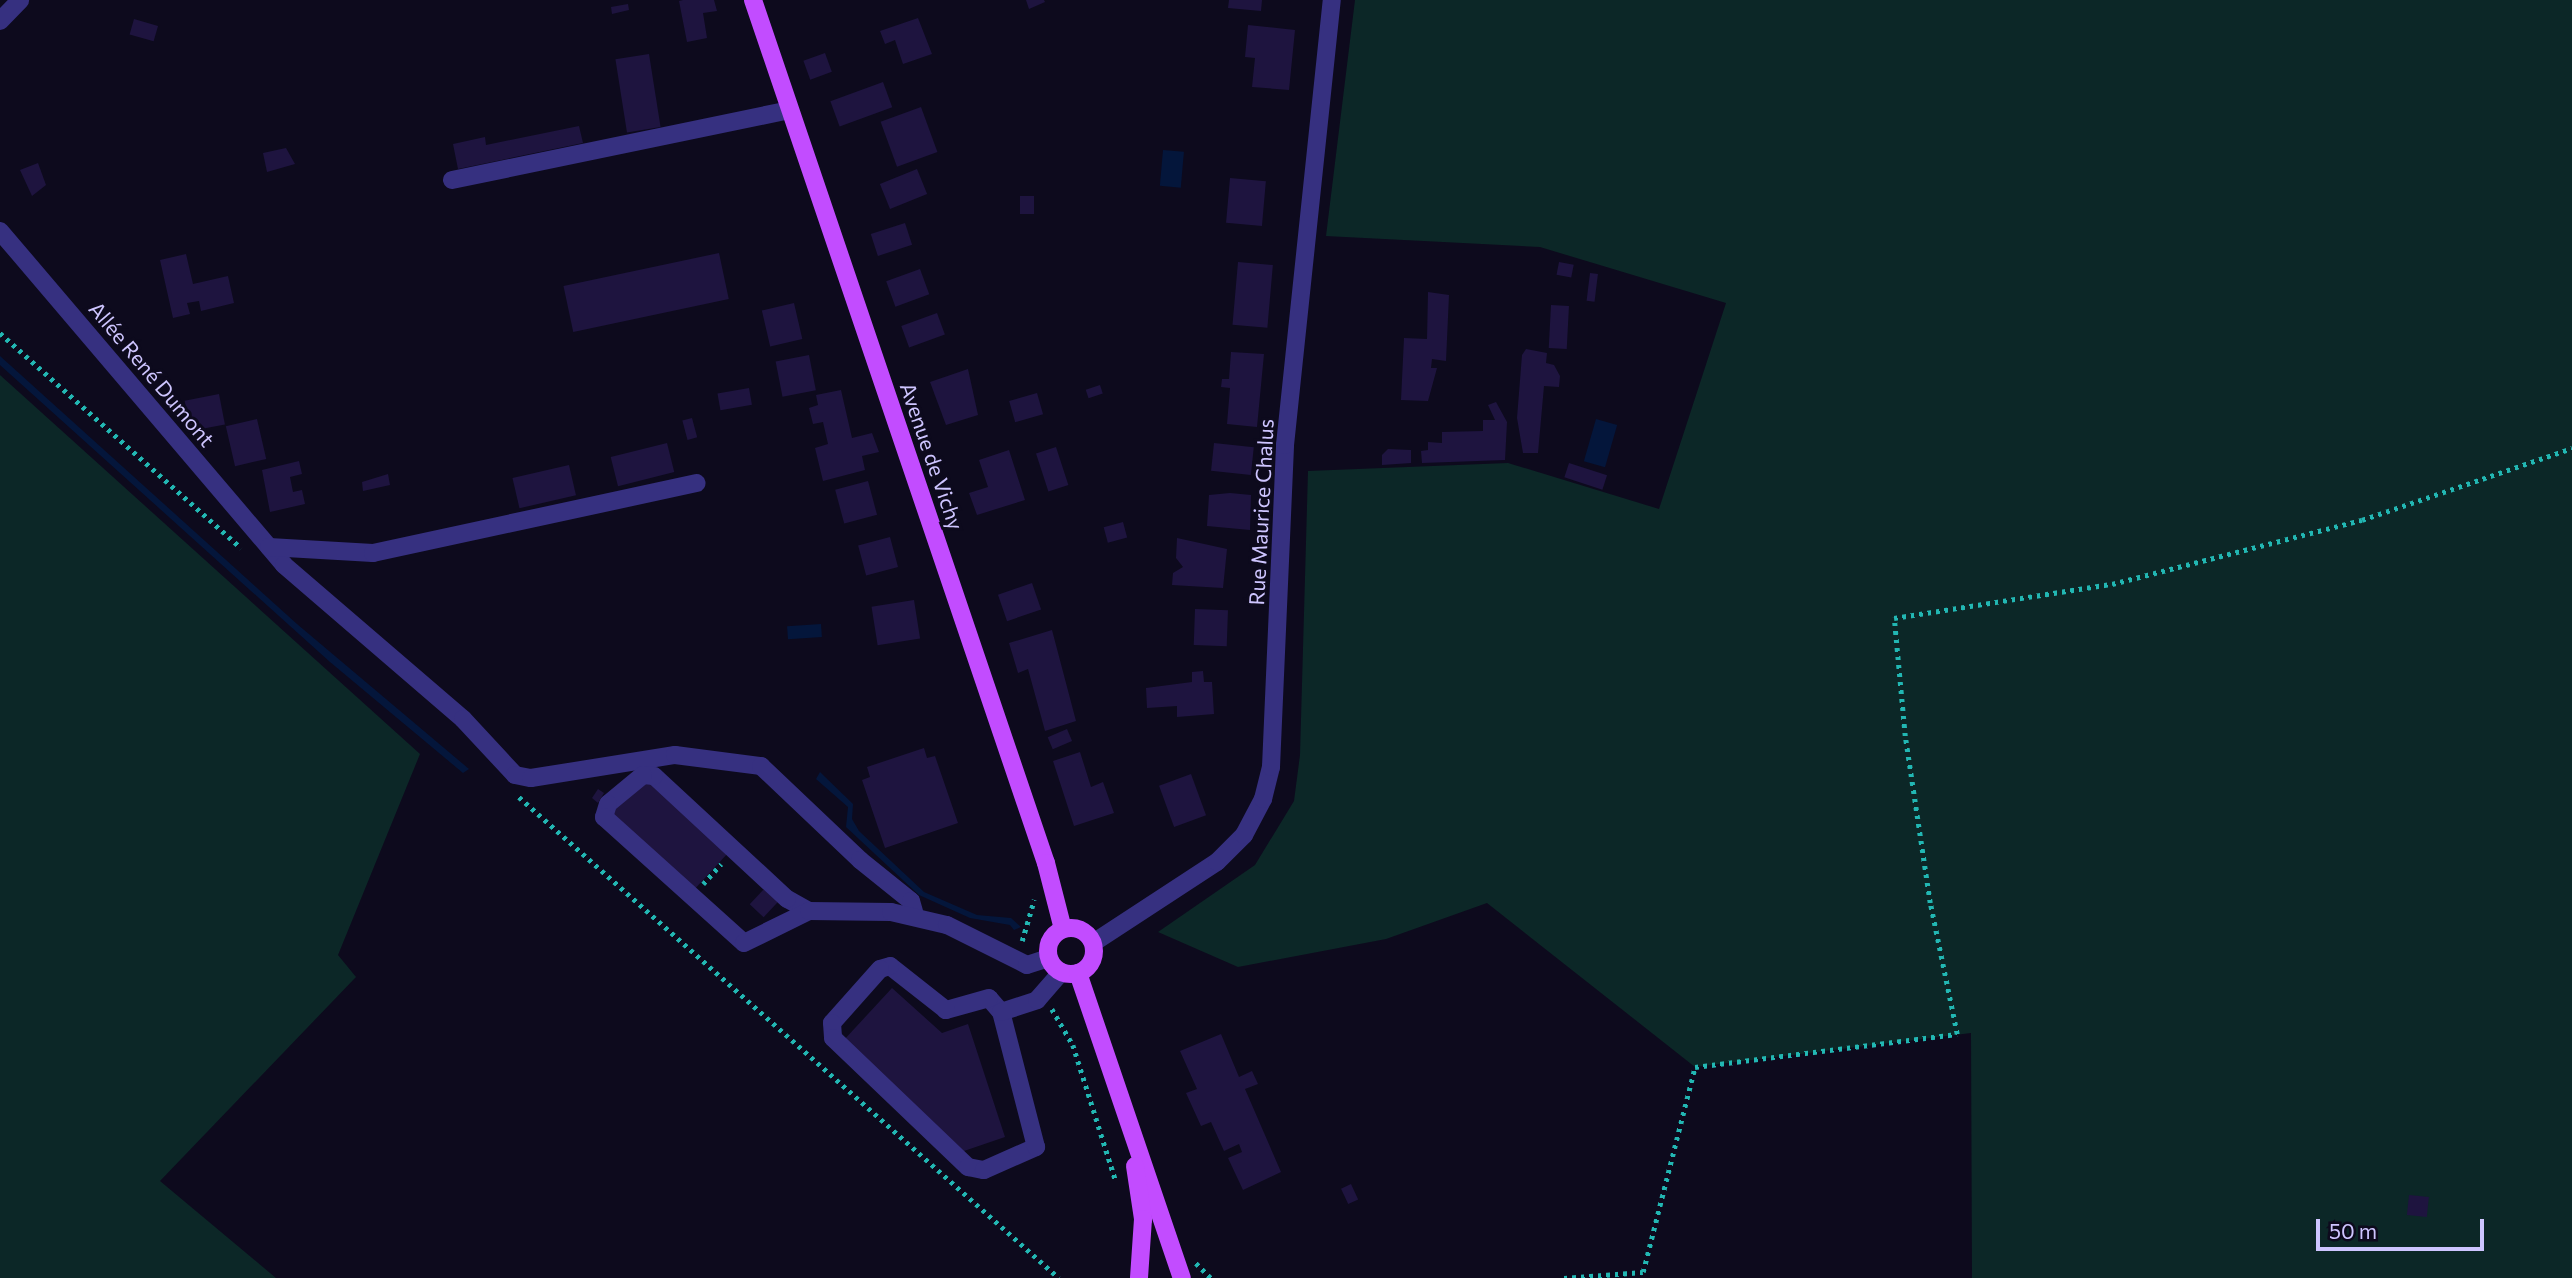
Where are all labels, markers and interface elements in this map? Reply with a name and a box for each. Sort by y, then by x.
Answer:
street label: Allée René Dumont [84,296,220,452]
street label: Avenue de Vichy [895,379,969,533]
street label: Rue Maurice Chalus [1244,418,1278,606]
scale bar [2320,1204,2488,1248]
text: 50 m [2329,1218,2377,1243]

